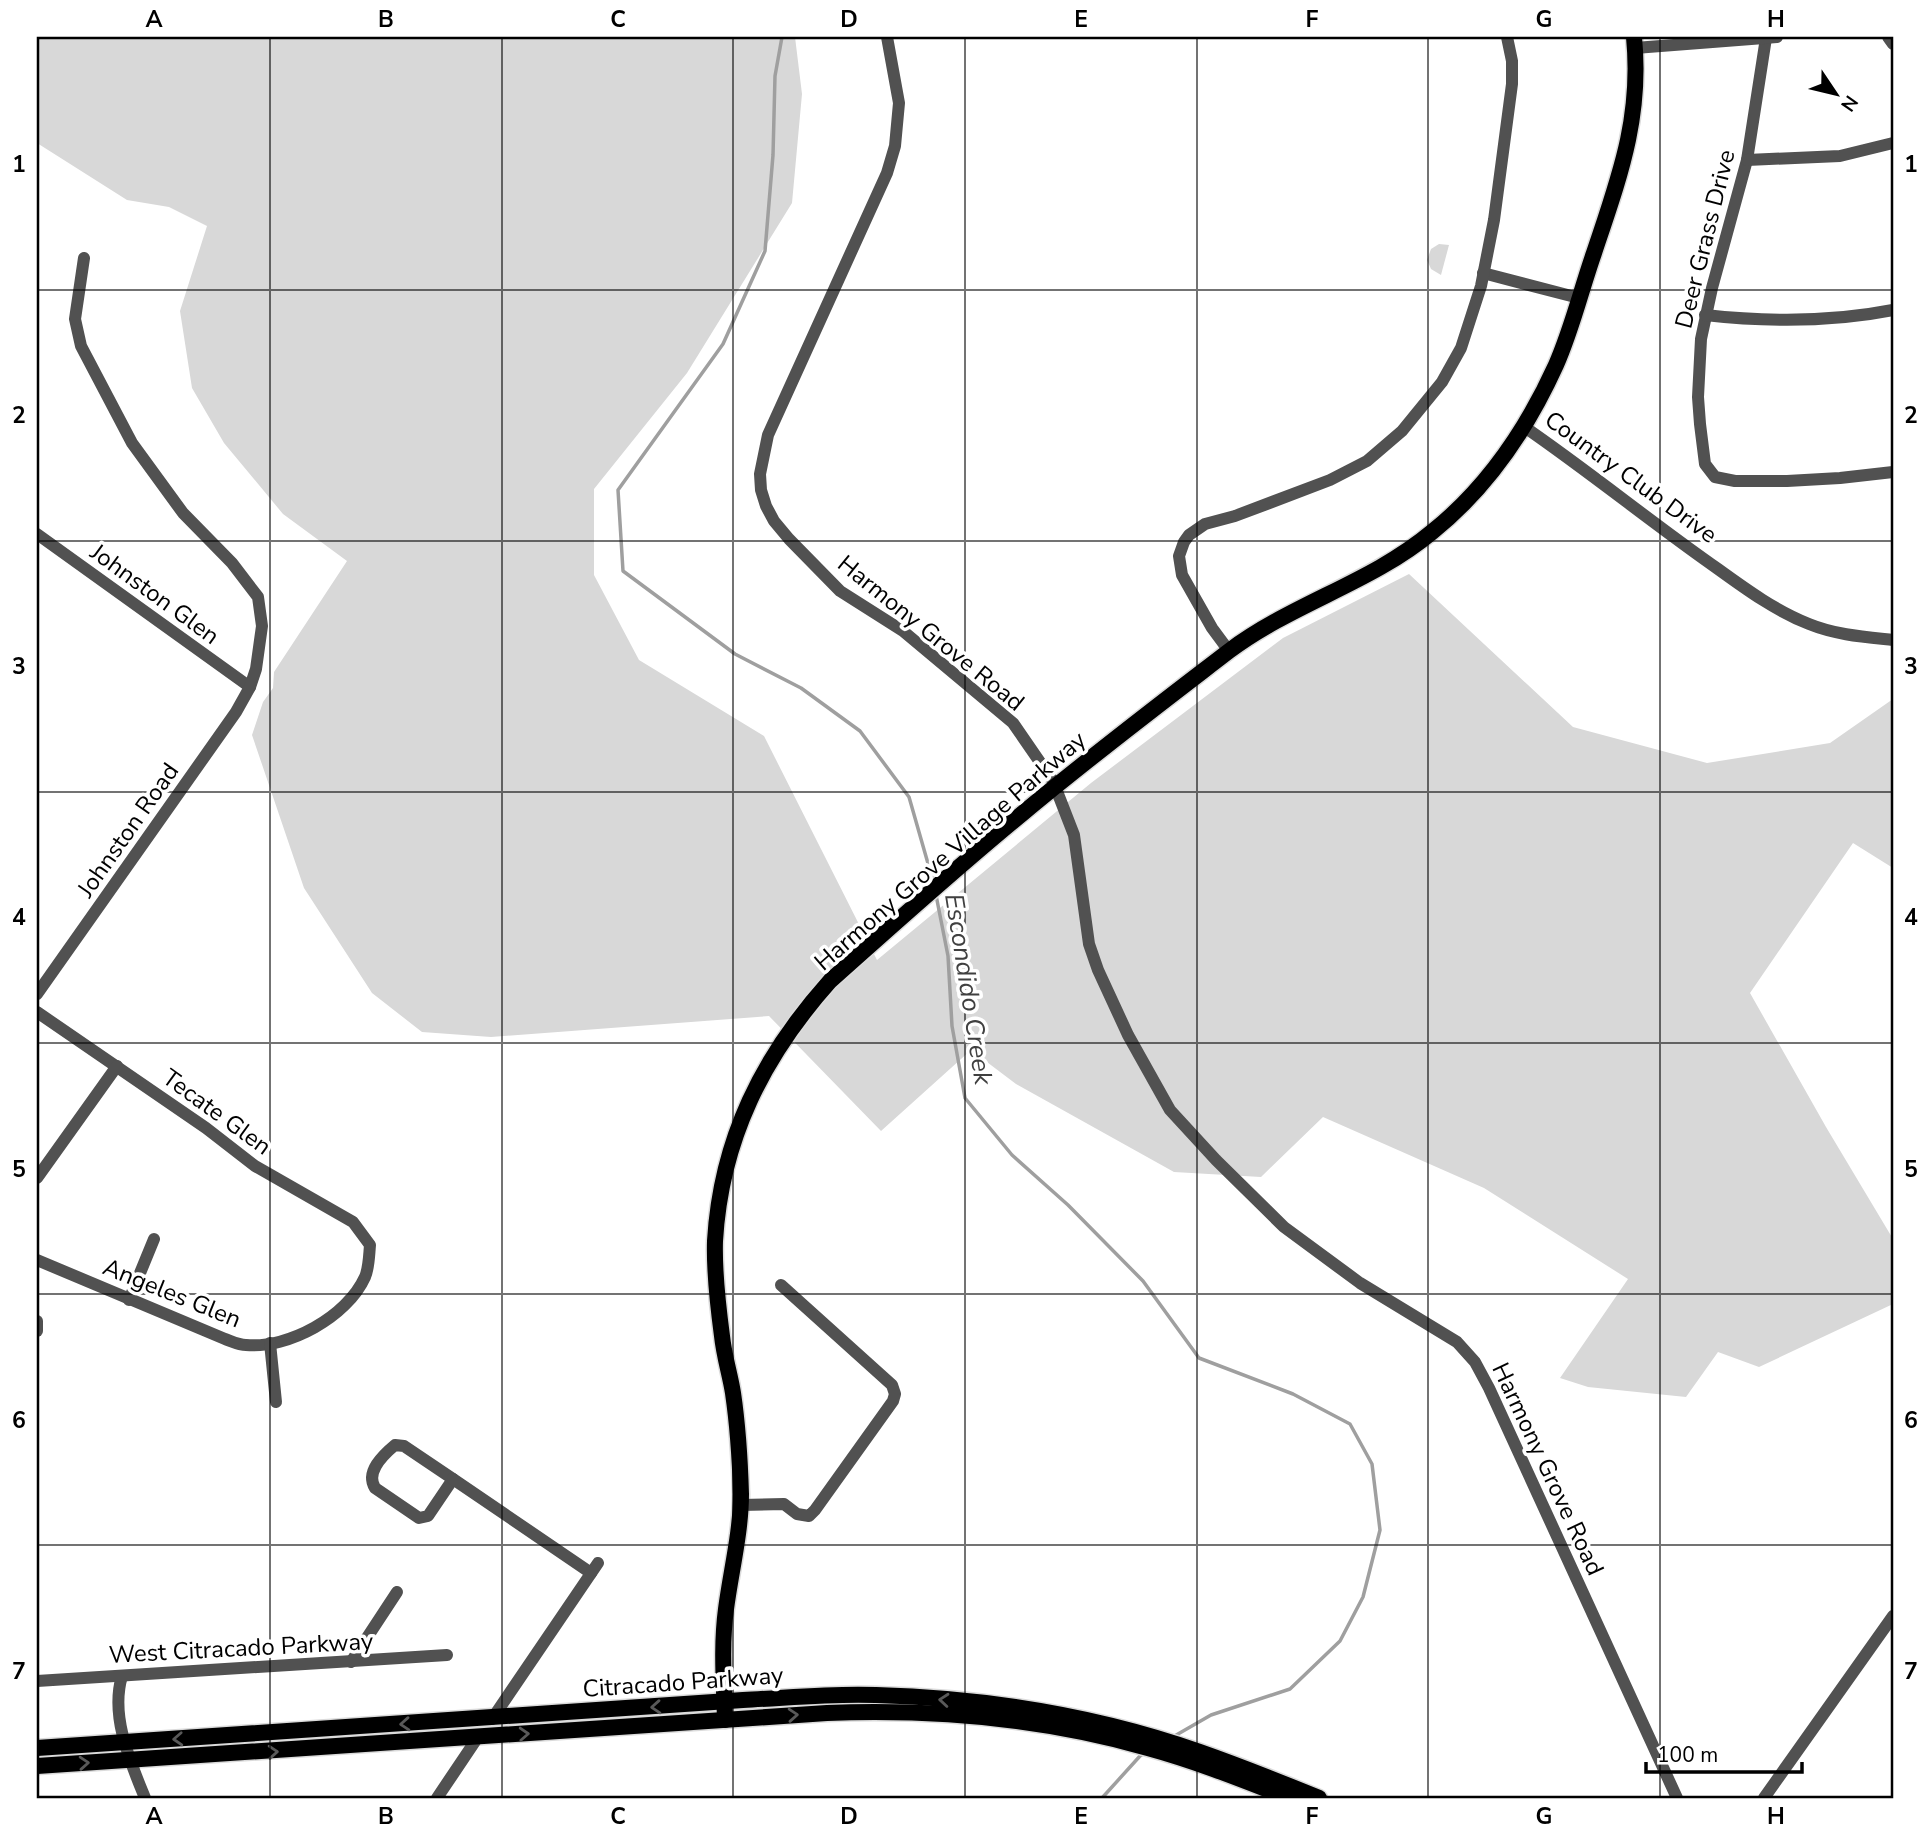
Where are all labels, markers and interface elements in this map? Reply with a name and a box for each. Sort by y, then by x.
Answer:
text: A [145,4,163,35]
text: B [378,4,394,35]
text: C [610,4,626,35]
text: D [840,4,858,35]
text: E [1074,4,1088,35]
text: F [1306,4,1319,35]
text: G [1536,4,1552,35]
text: H [1767,4,1785,35]
north arrow [1800,60,1870,130]
text: N [1834,90,1864,116]
street label: Deer Grass Drive [1667,146,1743,332]
text: 1 [12,149,26,180]
text: 1 [1904,149,1918,180]
text: 2 [12,400,26,431]
text: 2 [1904,400,1918,431]
street label: Country Club Drive [1538,404,1724,550]
street label: Johnston Glen [83,536,226,652]
street label: Harmony Grove Road [831,548,1031,718]
text: 3 [12,651,26,682]
text: 3 [1904,651,1918,682]
street label: Harmony Grove Village Parkway [807,724,1093,978]
street label: Johnston Road [69,756,186,904]
water label: Escondido Creek [936,891,1001,1088]
text: 4 [12,902,26,933]
text: 4 [1904,902,1918,933]
street label: Tecate Glen [156,1062,278,1162]
text: 5 [12,1154,26,1185]
text: 5 [1904,1154,1918,1185]
street label: Angeles Glen [98,1251,246,1335]
street label: Harmony Grove Road [1485,1357,1611,1581]
text: 6 [12,1405,26,1436]
text: 6 [1904,1405,1918,1436]
street label: West Citracado Parkway [108,1625,375,1671]
text: 7 [12,1656,26,1687]
text: 7 [1904,1656,1918,1687]
street label: Citracado Parkway [582,1659,785,1705]
one-way arrow [939,1693,950,1708]
one-way arrow [651,1699,662,1714]
one-way arrow [788,1708,799,1723]
one-way arrow [399,1716,410,1731]
one-way arrow [519,1727,530,1742]
scale bar [1646,1730,1802,1774]
one-way arrow [172,1731,183,1746]
text: 100 m [1657,1741,1718,1769]
one-way arrow [268,1744,279,1759]
one-way arrow [79,1756,90,1771]
text: A [145,1801,163,1832]
text: B [378,1801,394,1832]
text: C [610,1801,626,1832]
text: D [840,1801,858,1832]
text: E [1074,1801,1088,1832]
text: F [1306,1801,1319,1832]
text: G [1536,1801,1552,1832]
text: H [1767,1801,1785,1832]

